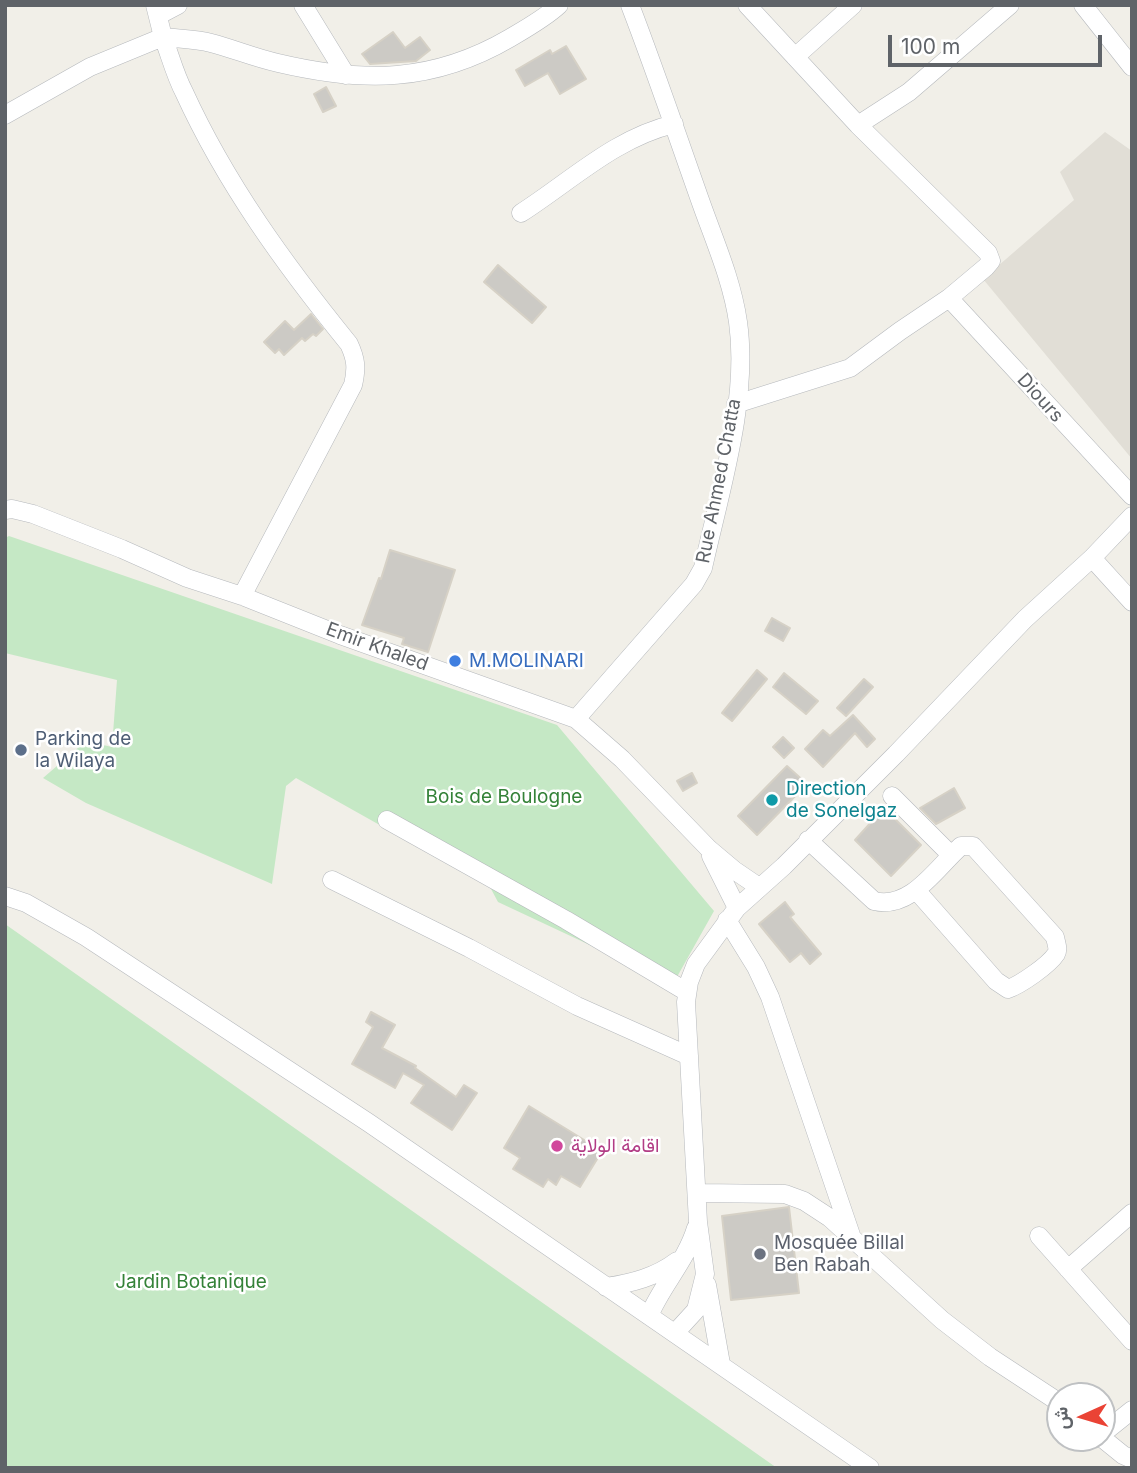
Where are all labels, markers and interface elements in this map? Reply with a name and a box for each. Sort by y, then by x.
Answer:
scale bar [892,21,1106,65]
text: 100 m [901,34,960,59]
street label: Diours [1012,369,1068,427]
street label: Rue Ahmed Chatta [692,397,746,565]
street label: Emir Khaled [323,618,431,676]
place label: M.MOLINARI [469,650,584,672]
marker: M.MOLINARI [447,653,463,669]
place label: Parking de la Wilaya [35,728,131,772]
marker: Parking de la Wilaya [13,742,29,758]
place label: Direction de Sonelgaz [786,778,897,822]
park label: Bois de Boulogne [426,786,582,808]
marker: Direction de Sonelgaz [764,792,780,808]
place label: اقامة الولاية [571,1135,659,1157]
marker: اقامة الولاية [549,1138,565,1154]
place label: Mosquée Billal Ben Rabah [774,1232,904,1276]
marker: Mosquée Billal Ben Rabah [752,1246,768,1262]
park label: Jardin Botanique [115,1271,267,1293]
north arrow [1046,1382,1116,1452]
text: ش [1049,1406,1074,1431]

